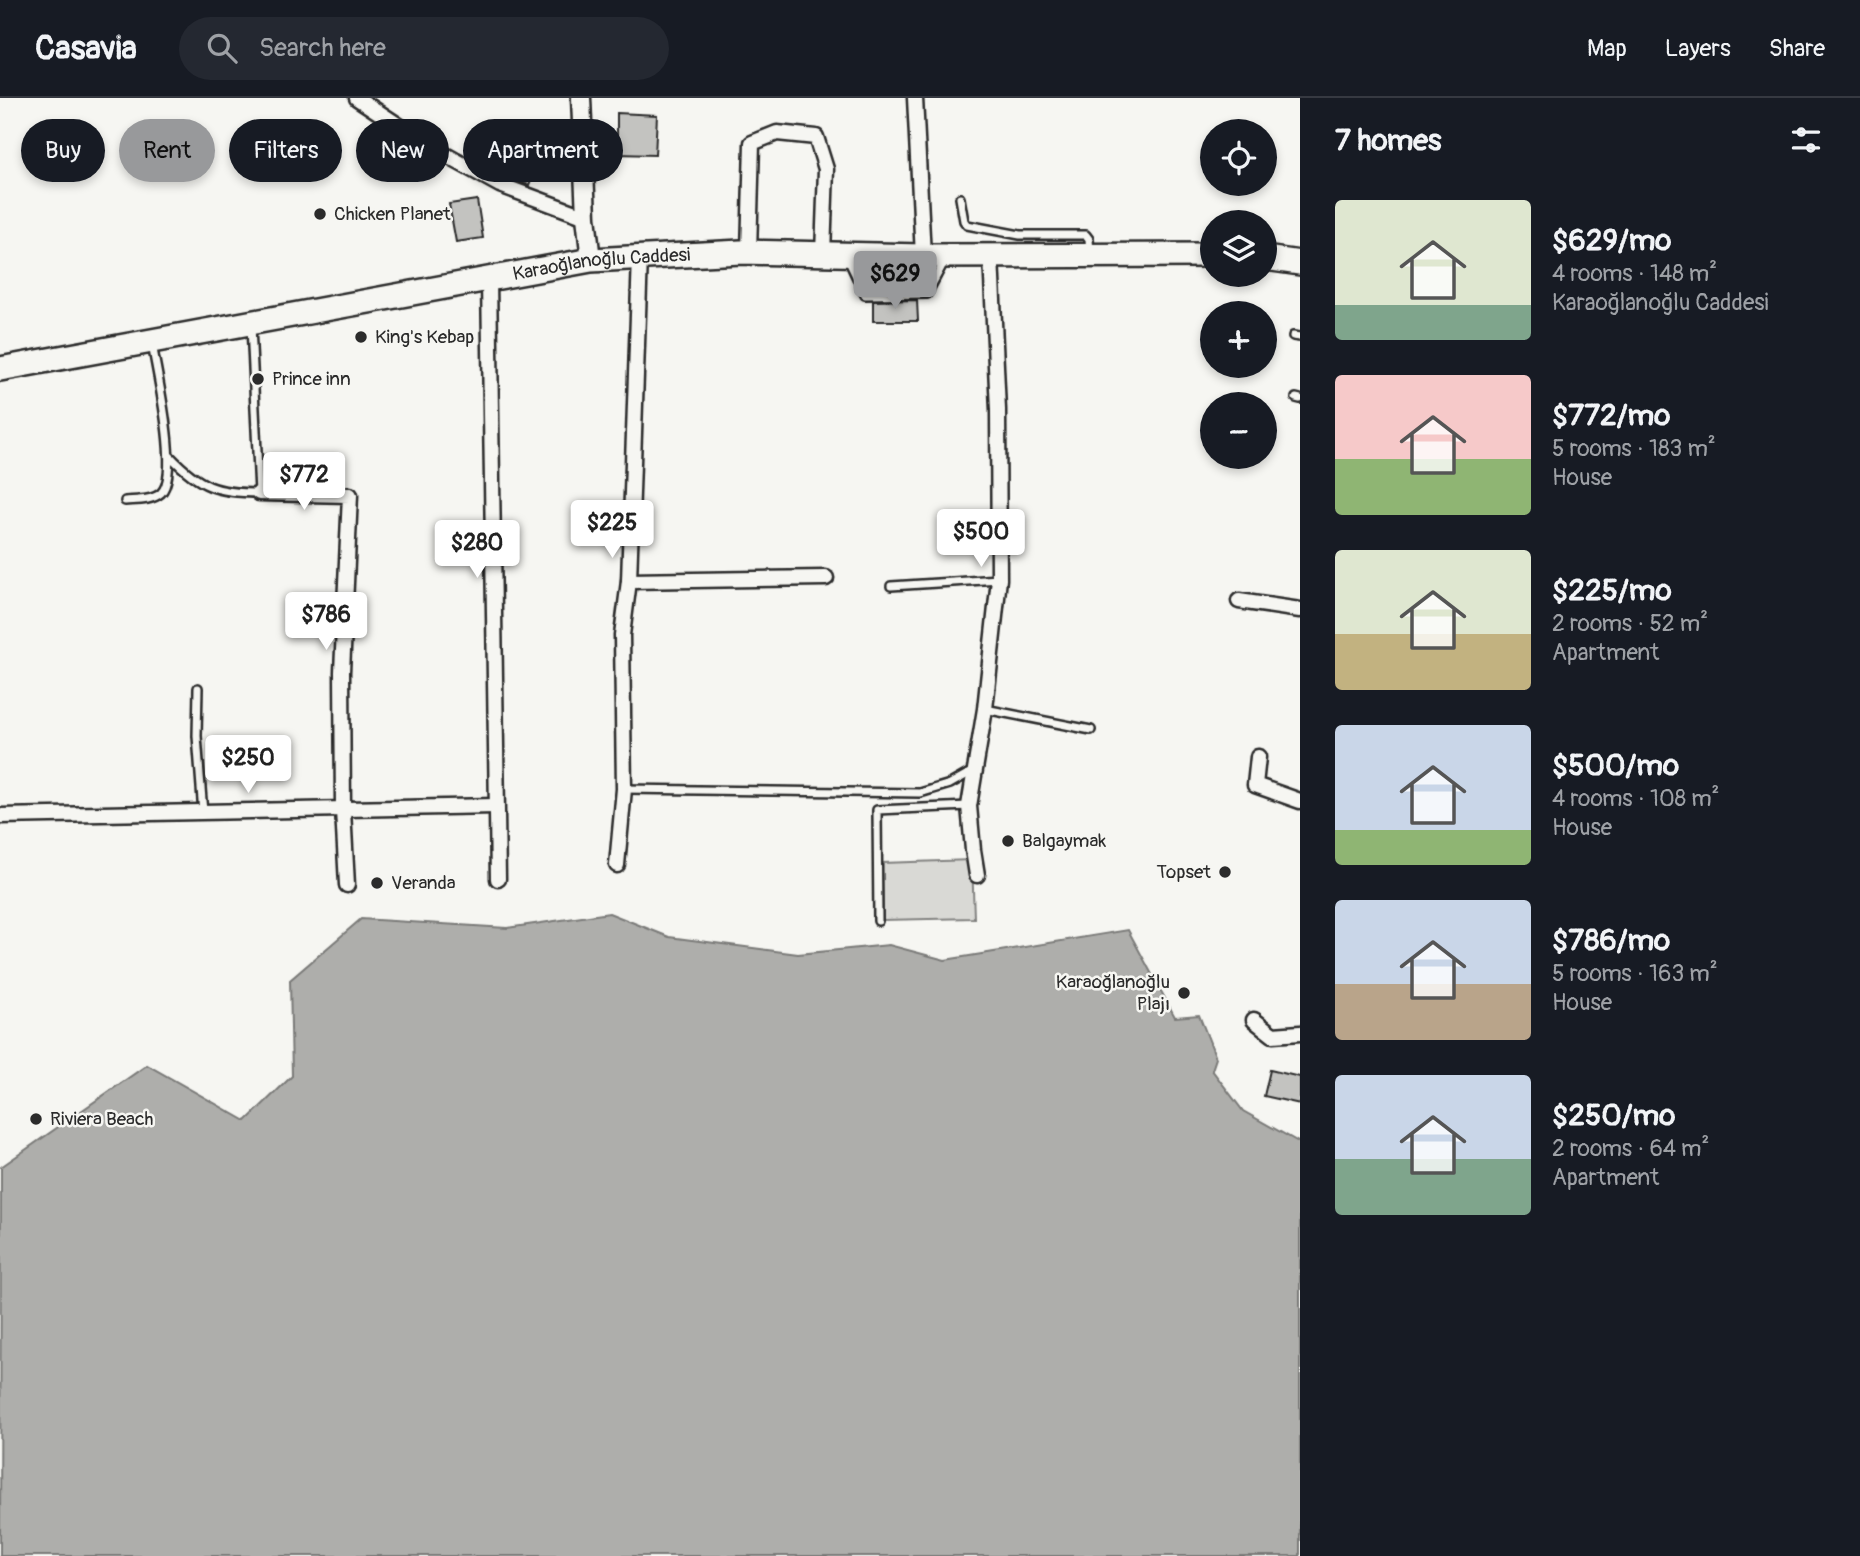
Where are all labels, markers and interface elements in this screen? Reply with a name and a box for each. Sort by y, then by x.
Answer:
search box [179,17,669,80]
text: Casavia [35,28,137,69]
icon: search [203,29,241,67]
text: Search here [259,32,386,64]
text: Map [1587,34,1627,63]
text: Layers [1665,34,1731,63]
text: Share [1769,34,1825,63]
chip: Buy [21,119,105,182]
chip: Rent [119,119,215,182]
chip: Filters [229,119,342,182]
chip: New [356,119,449,182]
chip: Apartment [463,119,623,182]
map controls [1200,119,1277,469]
button: locate [1200,119,1277,196]
icon: filters [1787,121,1825,159]
text: 7 homes [1335,122,1442,159]
place label: Chicken Planet [334,202,451,226]
marker: Chicken Planet [312,206,328,222]
button: layers [1200,210,1277,287]
text: $629/mo [1552,222,1671,259]
icon: home [1391,228,1475,312]
street label: Karaoğlanoğlu Caddesi [511,243,691,286]
pin: $629 [854,252,936,311]
text: $629 [870,259,920,288]
text: 4 rooms · 148 m² [1552,259,1717,288]
text: Karaoğlanoğlu Caddesi [1552,288,1769,317]
button: + [1200,301,1277,378]
place label: King's Kebap [375,325,474,349]
marker: King's Kebap [353,329,369,345]
place label: Prince inn [272,367,351,391]
marker: Prince inn [250,371,266,387]
button: − [1200,392,1277,469]
text: $772/mo [1552,397,1670,434]
icon: home [1391,403,1475,487]
text: 5 rooms · 183 m² [1552,434,1716,463]
pin: $772 [263,452,345,512]
text: $772 [279,460,329,489]
text: House [1552,463,1612,492]
pin: $225 [571,500,653,560]
text: $225 [587,508,637,537]
pin: $500 [940,510,1022,569]
text: $500 [953,517,1009,546]
pin: $280 [436,520,518,580]
text: $280 [451,528,503,557]
text: $225/mo [1552,572,1672,609]
icon: home [1391,578,1475,662]
pin: $786 [285,592,367,652]
text: $786 [301,600,351,629]
text: 2 rooms · 52 m² [1552,609,1708,638]
text: Apartment [1552,638,1659,667]
pin: $250 [207,736,289,795]
text: $250 [221,743,275,772]
text: $500/mo [1552,747,1679,784]
icon: home [1391,753,1475,837]
text: 4 rooms · 108 m² [1552,784,1719,813]
text: House [1552,813,1612,842]
place label: Balgaymak [1022,829,1106,853]
marker: Balgaymak [1000,833,1016,849]
place label: Topset [1156,860,1211,884]
marker: Topset [1217,864,1233,880]
place label: Veranda [391,871,456,895]
marker: Veranda [369,875,385,891]
text: $786/mo [1552,922,1670,959]
icon: home [1391,928,1475,1012]
text: 5 rooms · 163 m² [1552,959,1718,988]
place label: Karaoğlanoğlu Plajı [1056,970,1170,1016]
marker: Karaoğlanoğlu Plajı [1176,985,1192,1001]
text: House [1552,988,1612,1017]
text: $250/mo [1552,1097,1675,1134]
icon: home [1391,1103,1475,1187]
place label: Riviera Beach [50,1107,154,1131]
marker: Riviera Beach [28,1111,44,1127]
text: 2 rooms · 64 m² [1552,1134,1709,1163]
text: Apartment [1552,1163,1659,1192]

